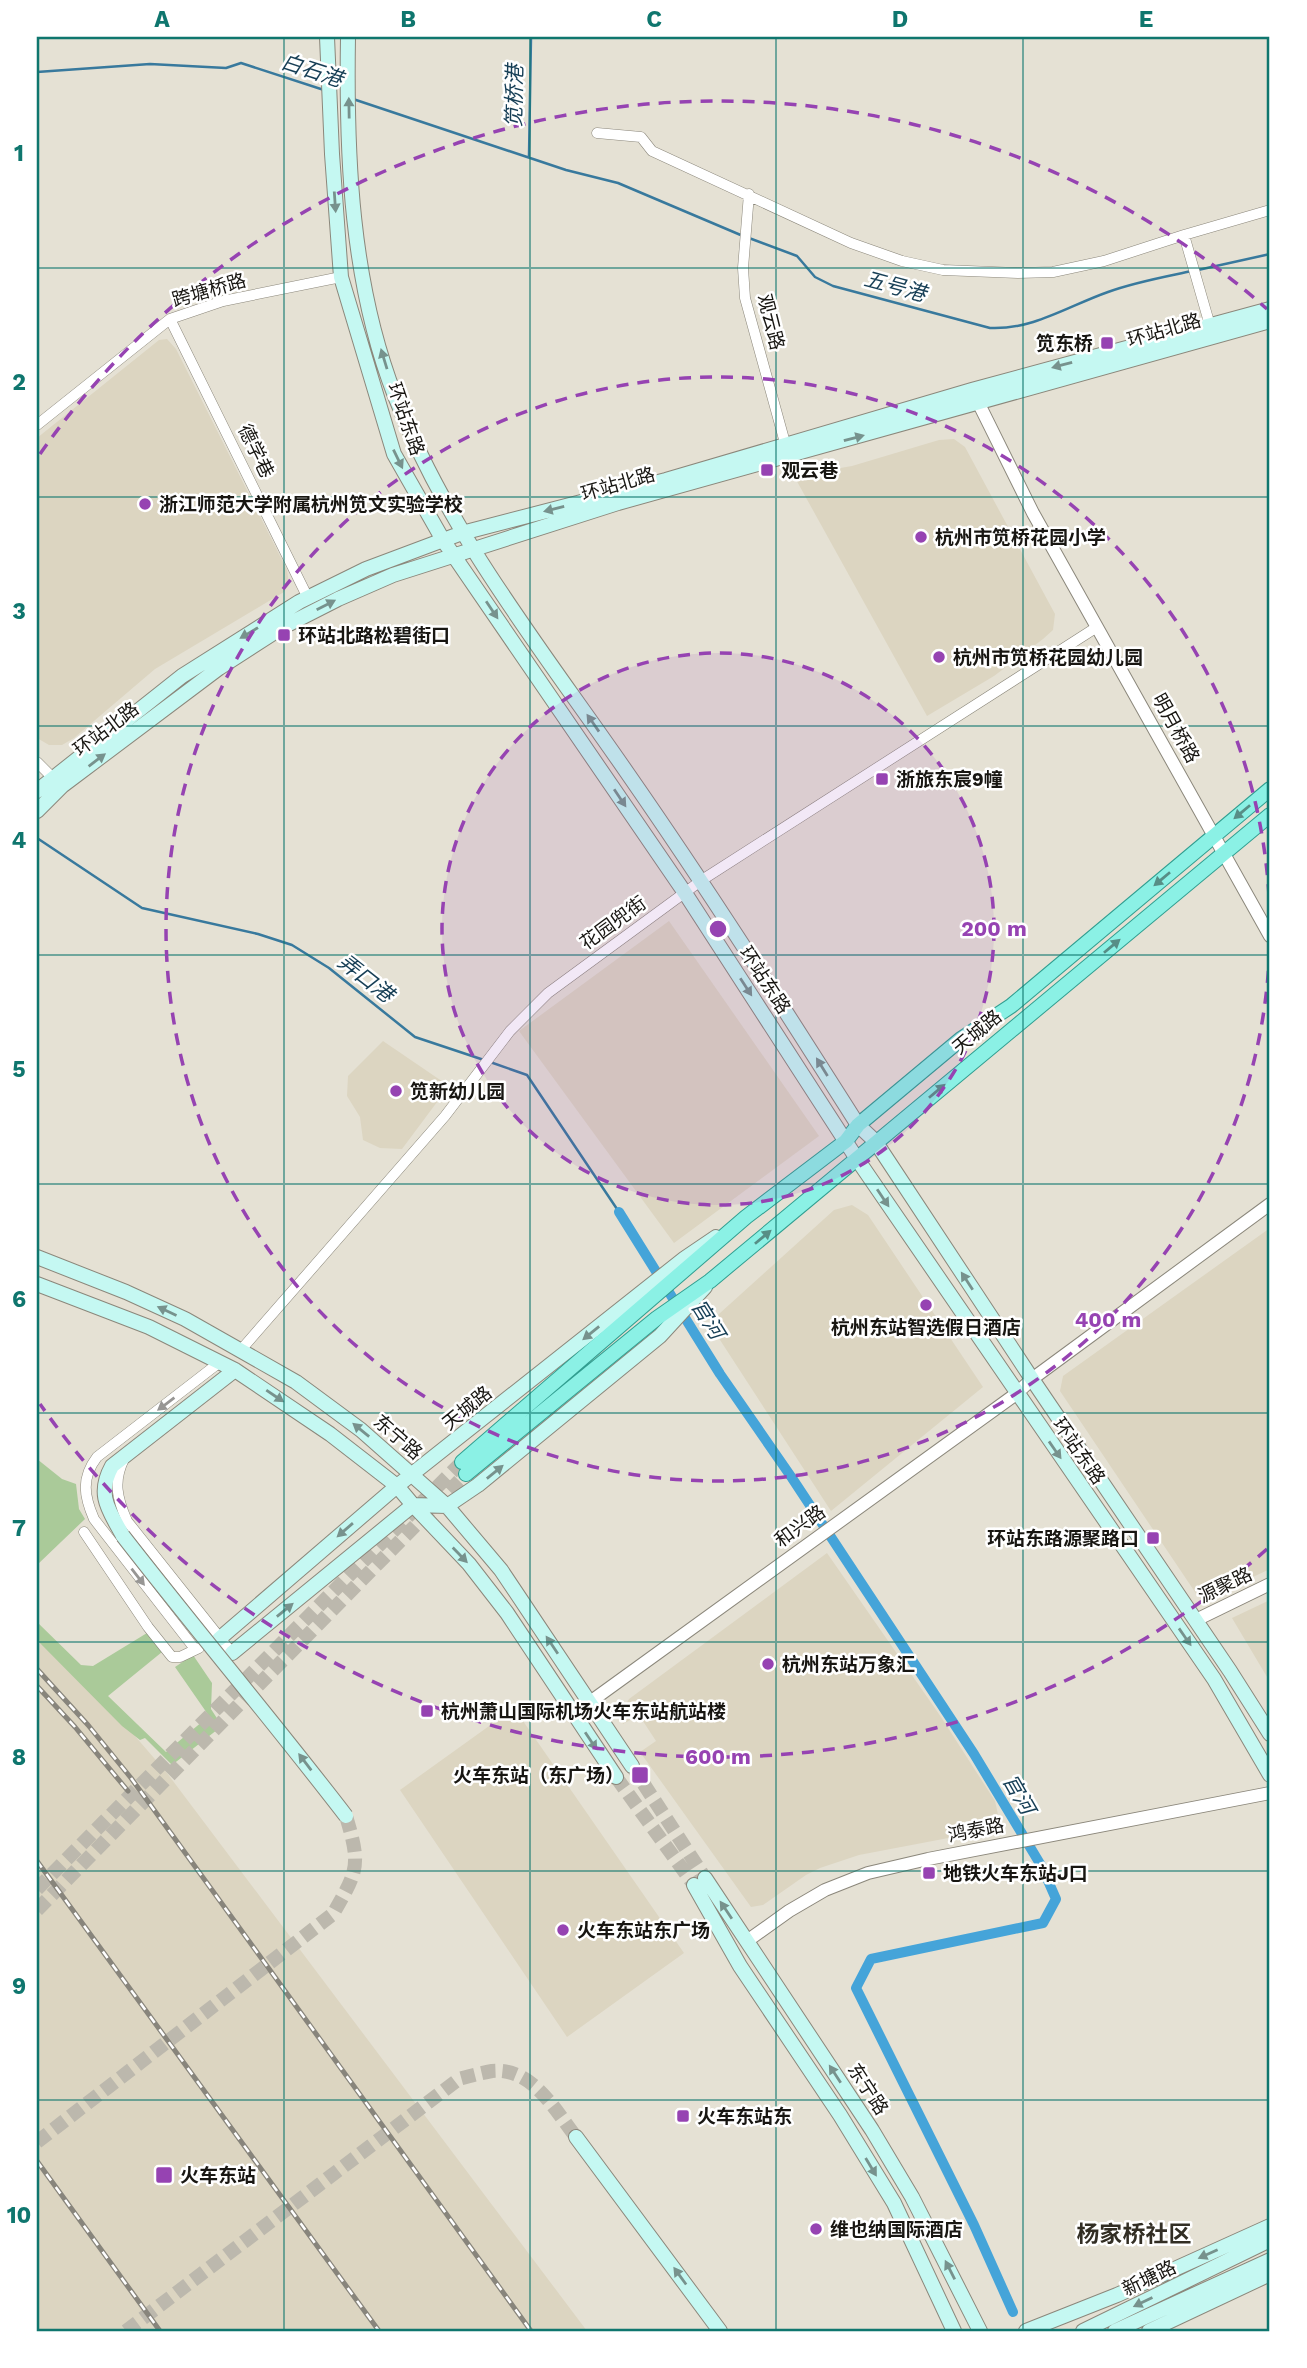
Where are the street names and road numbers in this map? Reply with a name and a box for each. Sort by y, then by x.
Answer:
street label: 跨塘桥路 [169,268,249,312]
street label: 观云路 [753,292,789,352]
street label: 环站北路 [1124,308,1204,352]
street label: 环站东路 [383,379,429,459]
street label: 德学巷 [233,420,279,482]
street label: 环站北路 [578,462,658,506]
street label: 明月桥路 [1148,689,1204,767]
street label: 环站北路 [69,697,143,761]
street label: 花园兜街 [575,891,651,955]
street label: 环站东路 [735,942,795,1018]
street label: 天城路 [948,1005,1006,1059]
street label: 天城路 [438,1381,496,1435]
street label: 东宁路 [369,1410,427,1464]
street label: 环站东路 [1048,1413,1110,1489]
street label: 和兴路 [770,1500,830,1552]
street label: 源聚路 [1194,1562,1256,1608]
street label: 鸿泰路 [946,1813,1006,1847]
street label: 东宁路 [843,2059,893,2119]
street label: 新塘路 [1118,2255,1180,2301]

